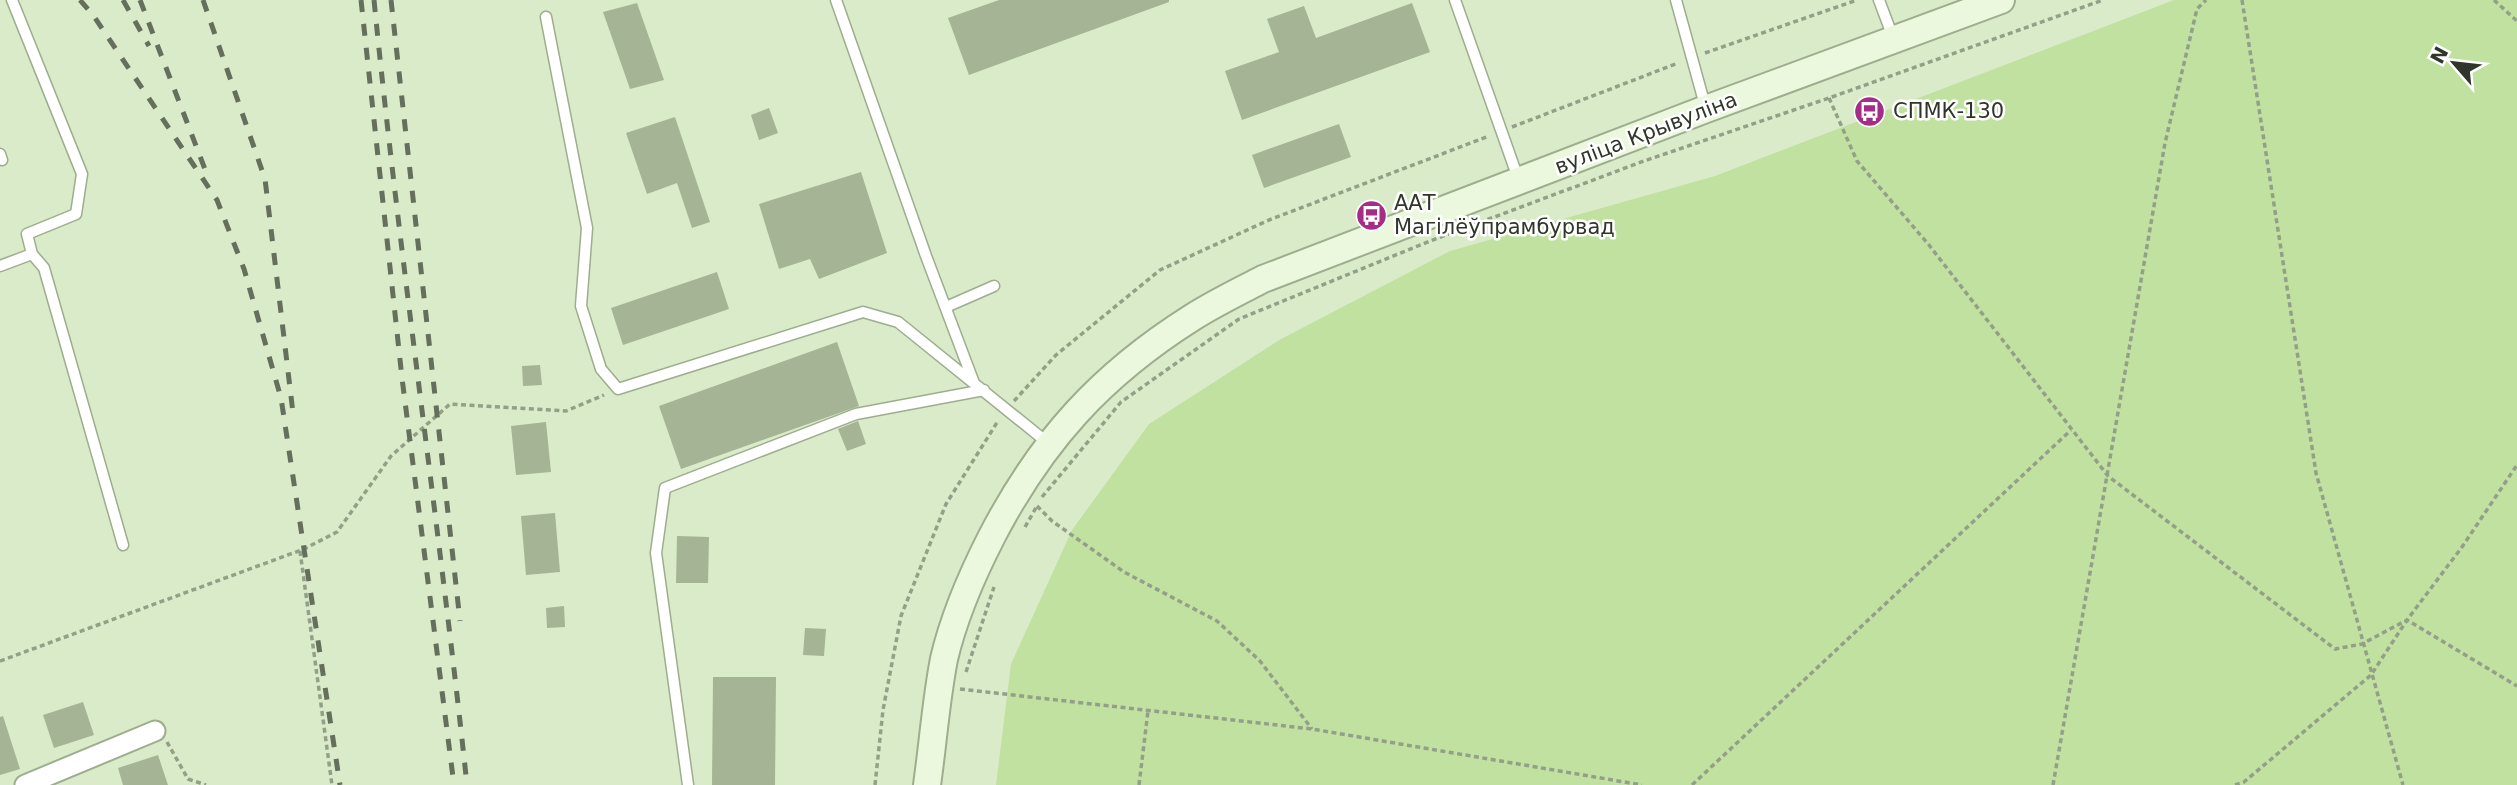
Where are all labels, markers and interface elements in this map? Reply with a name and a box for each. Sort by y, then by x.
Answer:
north arrow [2419,28,2489,98]
text: N [2426,43,2452,67]
street label: вуліца Крывуліна [1551,87,1741,179]
bus stop icon: СПМК-130 [1853,94,1887,128]
place label: СПМК-130 [1893,99,2004,123]
place label: ААТ Магілёўпрамбурвад [1394,191,1615,239]
bus stop icon: ААТ Магілёўпрамбурвад [1354,198,1388,232]

